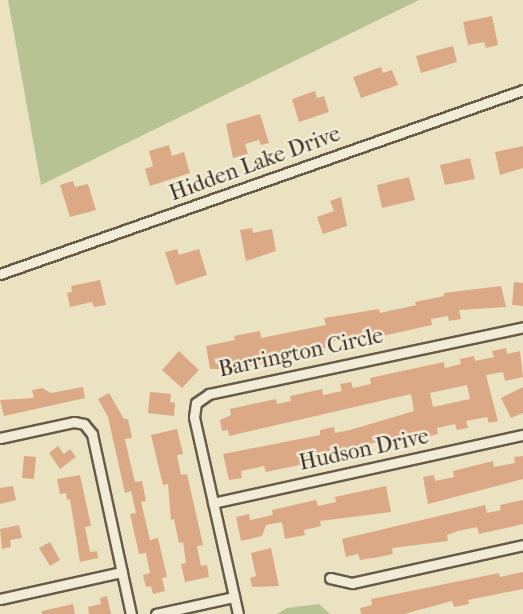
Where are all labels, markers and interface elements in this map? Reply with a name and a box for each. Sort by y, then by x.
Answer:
street label: Hidden Lake Drive [166,121,344,207]
street label: Barrington Circle [216,323,386,383]
street label: Hudson Drive [297,423,431,477]

